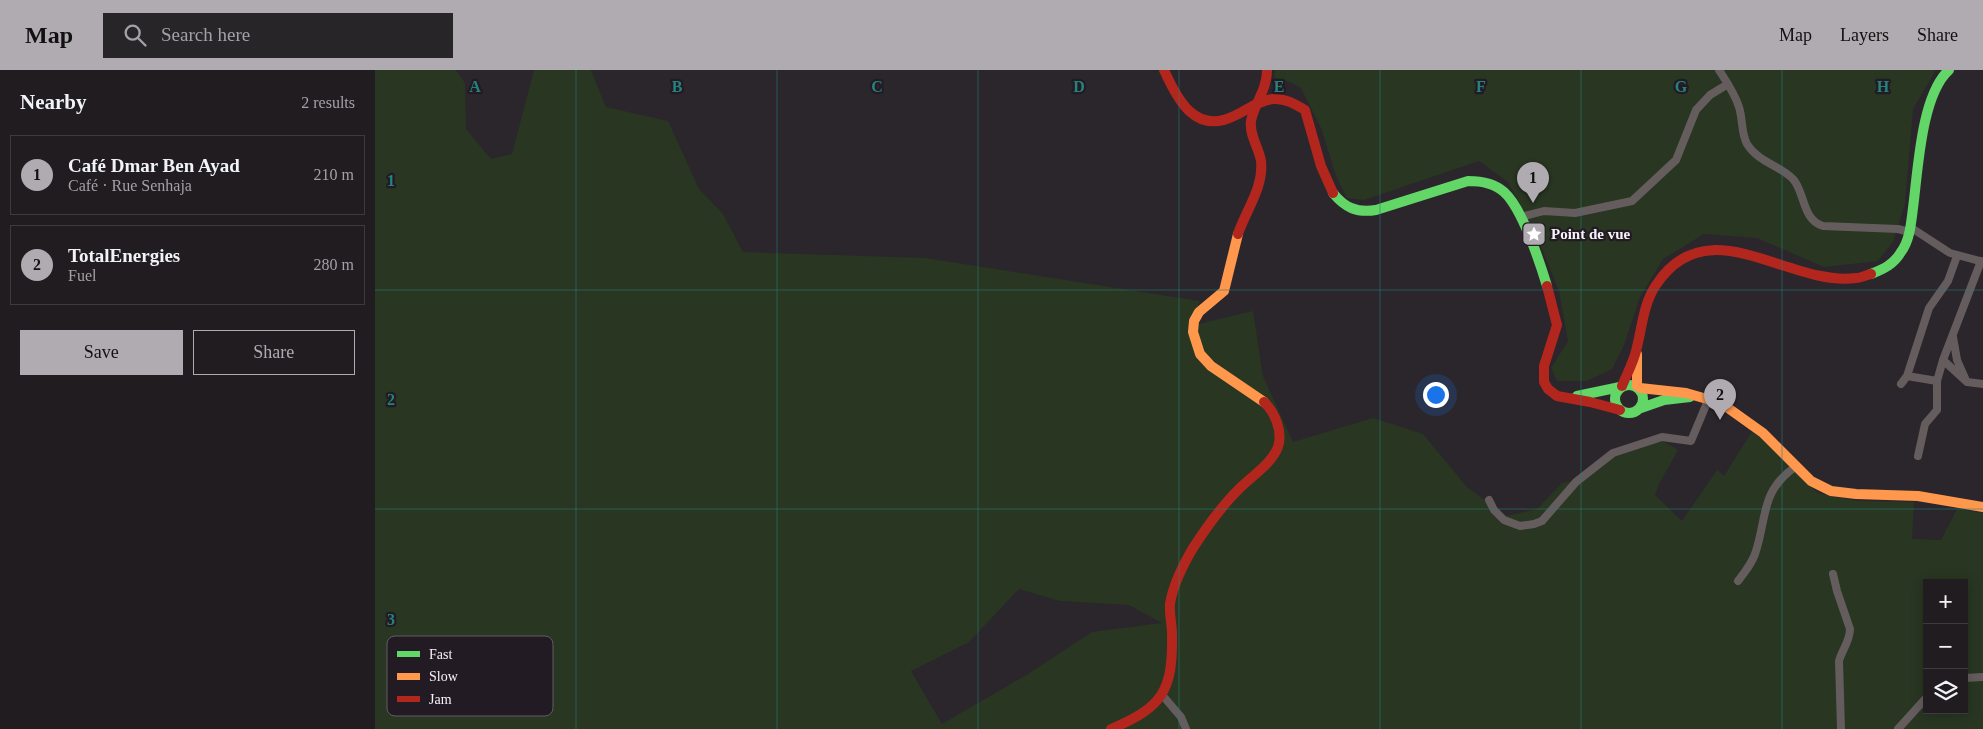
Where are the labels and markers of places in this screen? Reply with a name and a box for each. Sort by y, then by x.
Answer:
pin: 1 [1517,162,1549,203]
place icon: Point de vue [1521,221,1547,247]
place label: Point de vue [1551,226,1631,242]
pin: 2 [1704,379,1736,420]

